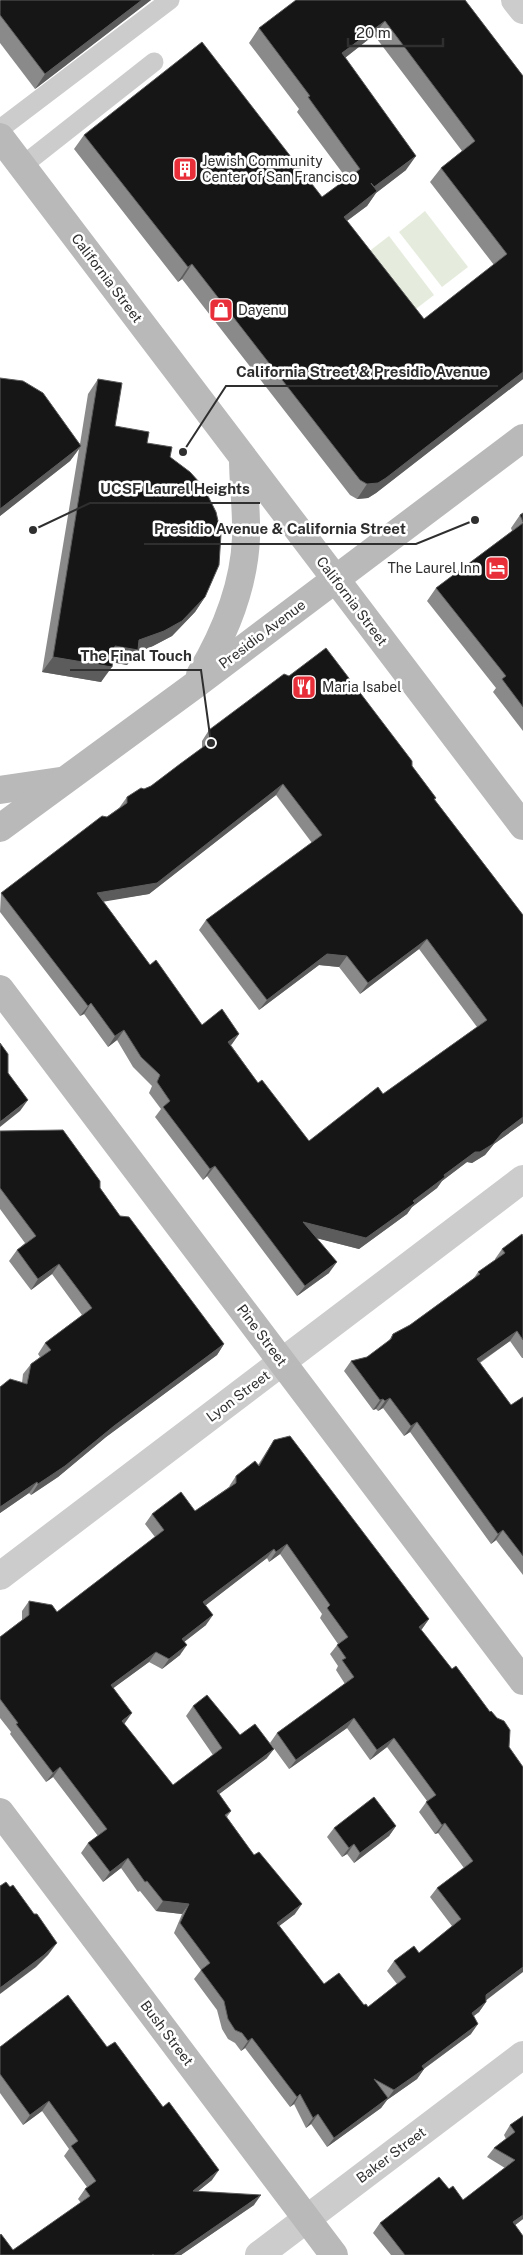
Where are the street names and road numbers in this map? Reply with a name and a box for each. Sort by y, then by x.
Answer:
street label: California Street [68,230,146,326]
street label: California Street [313,553,391,649]
street label: Presidio Avenue [216,596,308,672]
street label: Pine Street [234,1301,290,1369]
street label: Lyon Street [203,1367,273,1425]
street label: Bush Street [137,1997,197,2069]
street label: Baker Street [353,2124,429,2186]

